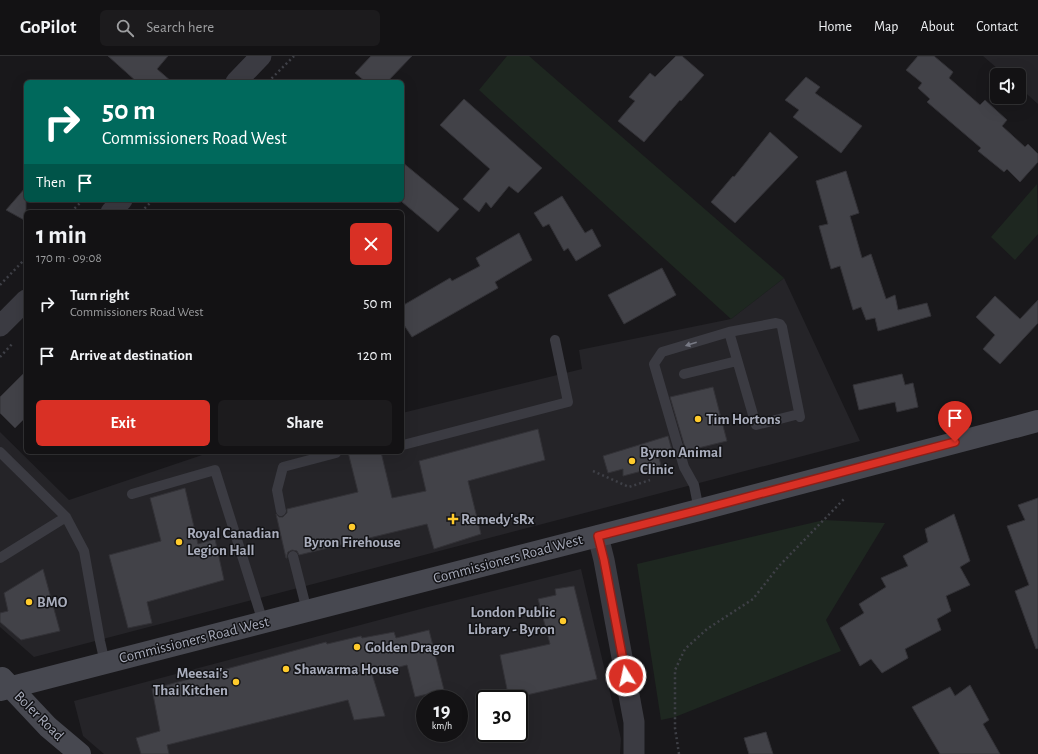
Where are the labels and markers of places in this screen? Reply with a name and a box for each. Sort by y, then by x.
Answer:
pin [938,401,972,442]
place label: Tim Hortons [706,412,781,427]
marker: Tim Hortons [693,414,703,424]
place label: Byron Animal Clinic [640,445,722,477]
marker: Byron Animal Clinic [627,456,637,466]
place label: Remedy'sRx [461,512,535,527]
marker: Remedy'sRx [448,514,458,524]
marker: Byron Firehouse [347,522,357,532]
place label: Royal Canadian Legion Hall [187,526,279,558]
place label: Byron Firehouse [303,535,401,550]
marker: Royal Canadian Legion Hall [174,537,184,547]
place label: BMO [37,595,68,610]
marker: BMO [24,597,34,607]
place label: London Public Library - Byron [468,605,555,637]
marker: London Public Library - Byron [558,616,568,626]
place label: Golden Dragon [365,640,455,655]
marker: Golden Dragon [352,642,362,652]
place label: Shawarma House [294,662,399,677]
marker: Shawarma House [281,664,291,674]
place label: Meesai's Thai Kitchen [153,666,228,698]
marker: Meesai's Thai Kitchen [231,677,241,687]

